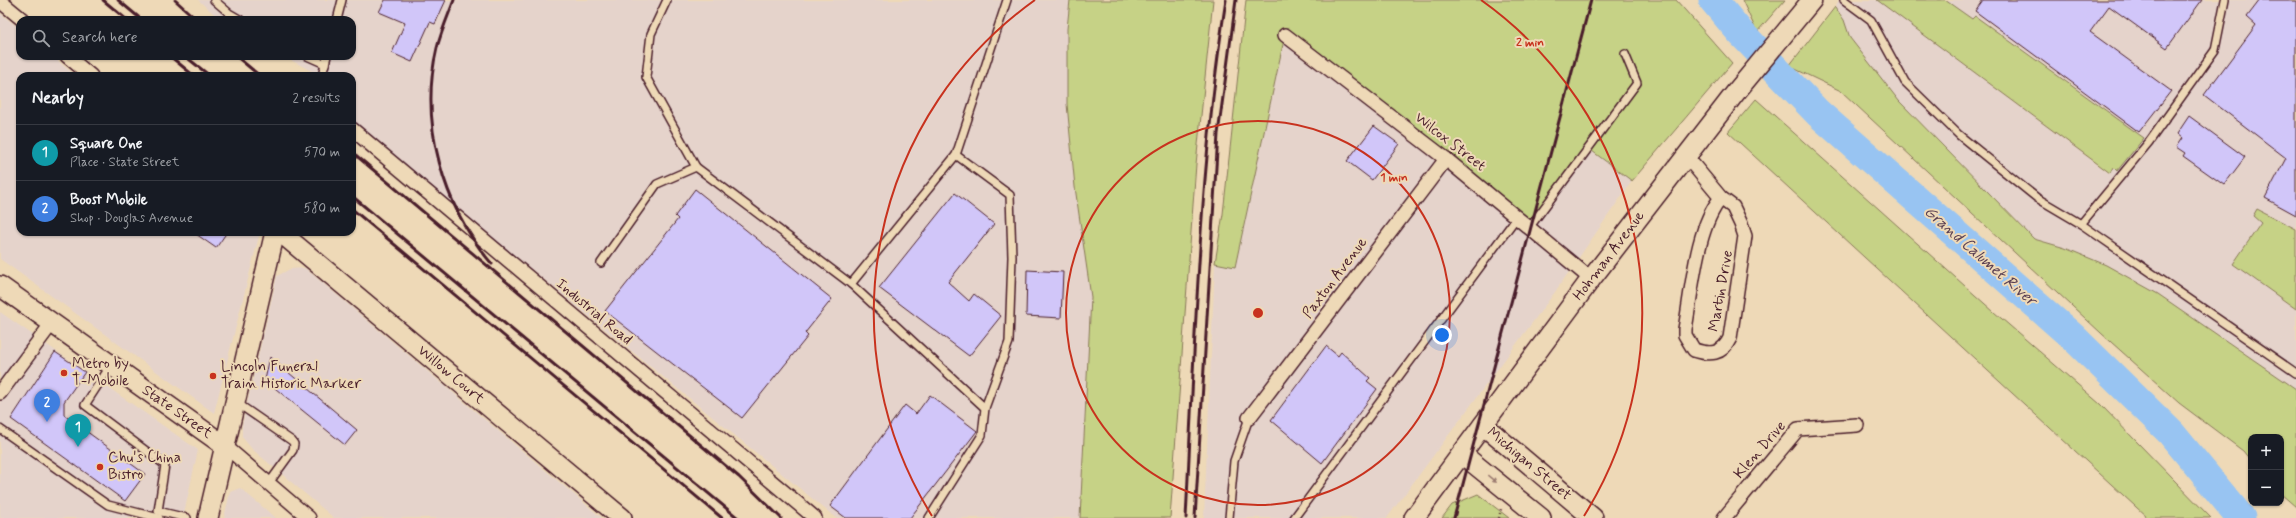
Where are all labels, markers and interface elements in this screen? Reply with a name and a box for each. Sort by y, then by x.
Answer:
search box [16,16,356,60]
icon: search [30,27,52,49]
text: Search here [62,28,138,48]
text: 2 min [1516,35,1544,51]
text: Nearby [32,87,84,109]
text: 2 results [293,90,340,107]
street label: Wilcox Street [1410,108,1490,176]
text: Square One [70,134,143,154]
text: 1 [42,144,48,161]
text: 570 m [304,144,340,161]
text: Place · State Street [70,154,179,171]
text: 1 min [1380,170,1408,186]
text: Boost Mobile [70,190,148,210]
text: 2 [42,200,48,217]
text: 580 m [303,200,340,217]
water label: Grand Calumet River [1919,201,2042,312]
street label: Hohman Avenue [1569,207,1649,305]
text: Shop · Douglas Avenue [70,210,193,227]
street label: Paxton Avenue [1298,233,1372,323]
street label: Martin Drive [1704,248,1738,333]
street label: Industrial Road [552,274,636,350]
centre of rings [1251,306,1265,320]
your location [1432,325,1452,345]
street label: Willow Court [413,341,489,409]
place label: Metro by T-Mobile [72,354,129,391]
place label: Lincoln Funeral Train Historic Marker [221,357,361,394]
marker: Metro by T-Mobile [59,368,69,378]
marker: Lincoln Funeral Train Historic Marker [208,371,218,381]
street label: State Street [138,380,216,444]
pin: 2 [34,389,60,422]
pin: 1 [65,414,91,447]
street label: Klen Drive [1729,417,1791,483]
street label: Michigan Street [1482,423,1576,505]
map controls [2248,434,2284,506]
button: + [2248,434,2284,470]
place label: Chu's China Bistro [108,448,181,485]
marker: Chu's China Bistro [95,462,105,472]
button: − [2248,470,2284,506]
one-way arrow [1487,474,1498,483]

